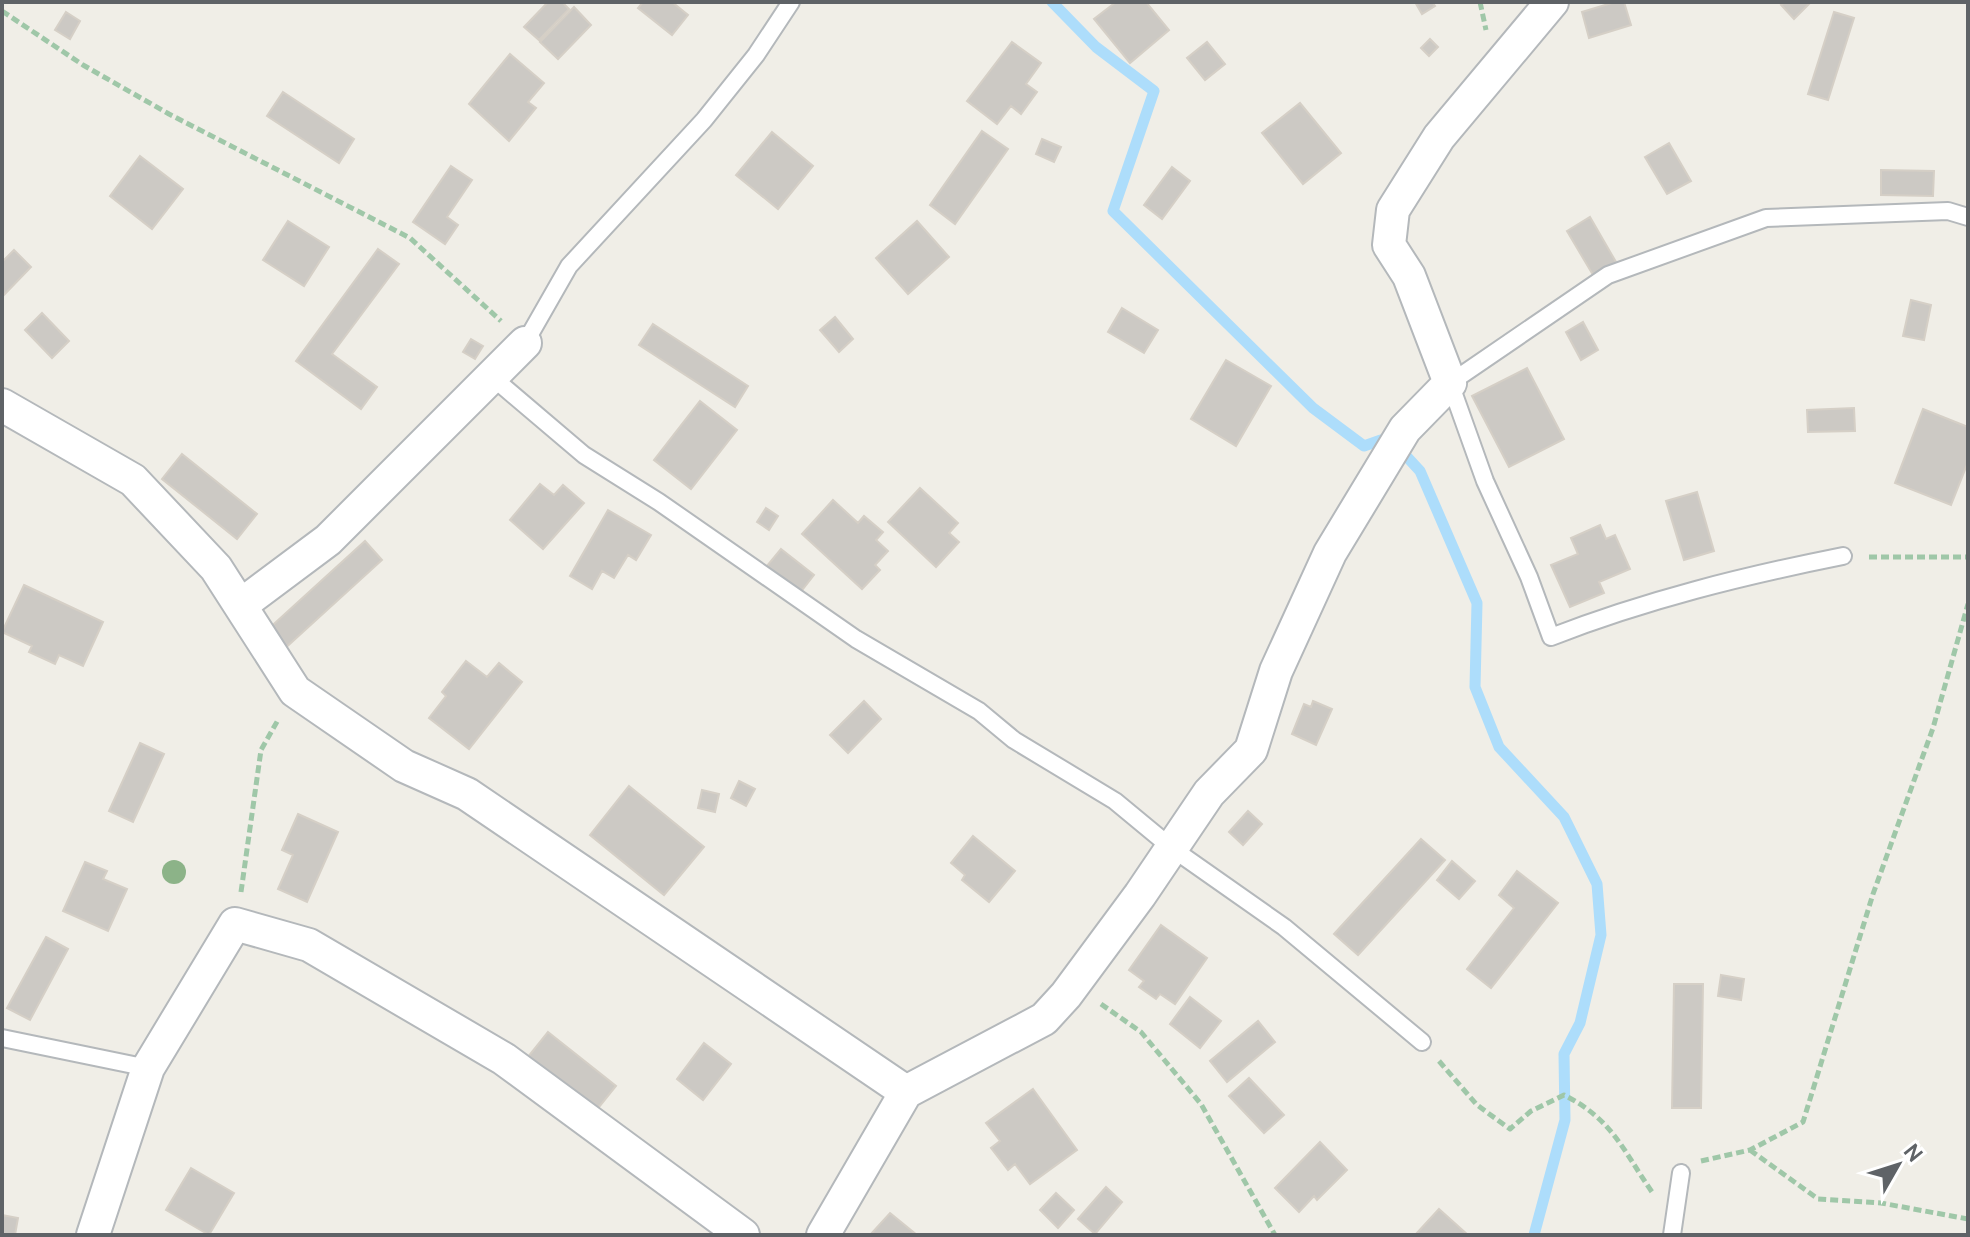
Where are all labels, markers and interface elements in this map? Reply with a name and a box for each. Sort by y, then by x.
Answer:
north arrow [1858,1125,1938,1205]
text: N [1898,1138,1929,1167]

